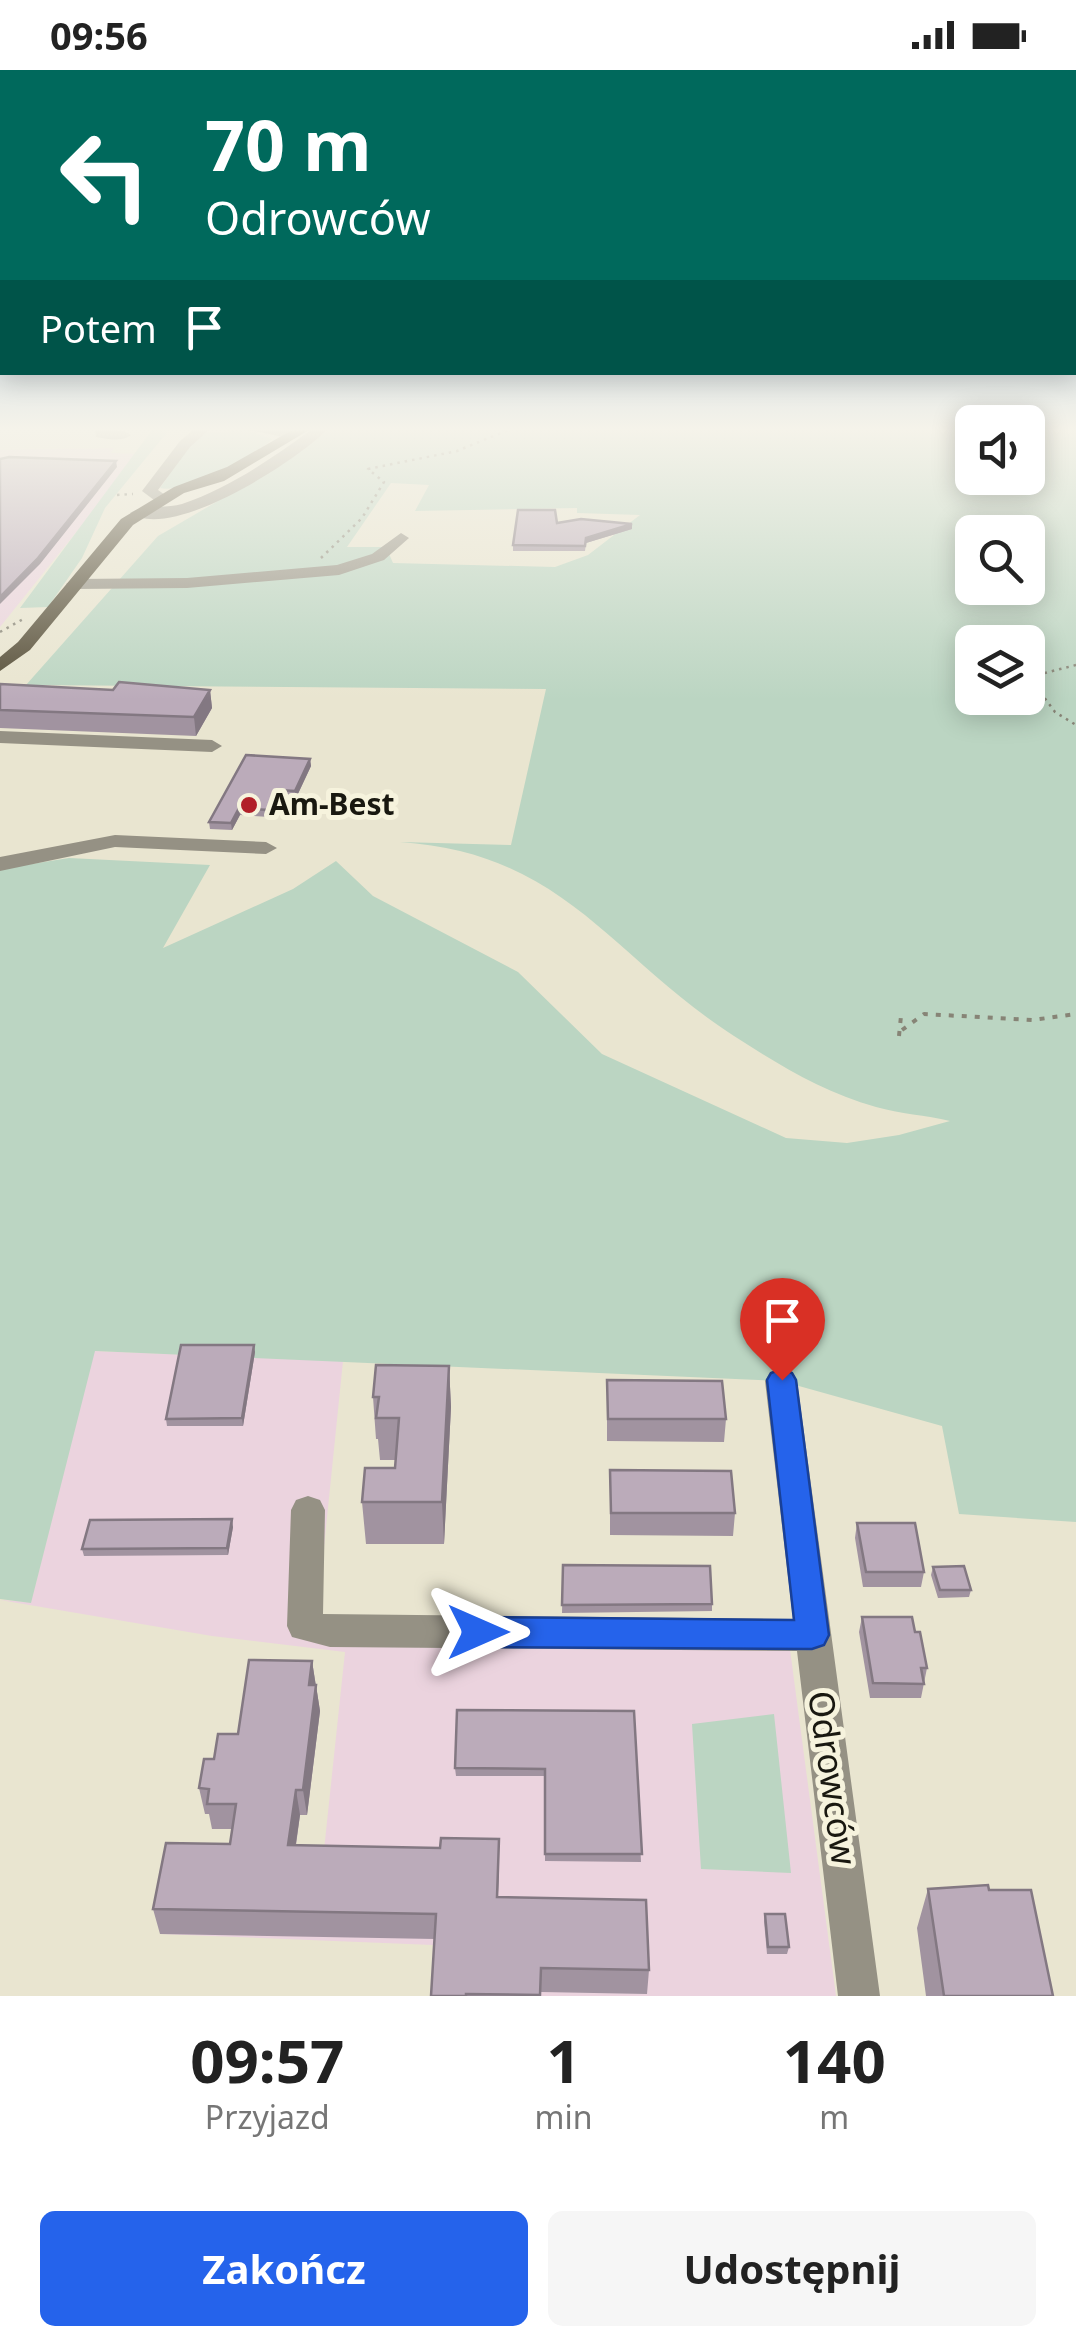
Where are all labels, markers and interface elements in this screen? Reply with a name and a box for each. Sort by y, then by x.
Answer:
text: 09:56 [50,9,148,61]
text: 70 m [205,96,372,192]
icon: left [40,110,170,240]
text: Odrowców [205,187,431,248]
icon: arrive [177,300,232,355]
text: Potem [40,302,157,354]
map controls [955,405,1045,715]
button: sound [955,405,1045,495]
button: search [955,515,1045,605]
button: layers [955,625,1045,715]
place label: Am-Best [269,783,395,824]
marker: Am-Best [238,794,260,816]
pin [740,1278,825,1381]
icon: arrive [755,1293,810,1348]
position arrow [426,1580,530,1684]
street label: Odrowców [798,1688,869,1868]
text: 09:57 [190,2019,344,2101]
text: 1 [546,2019,581,2101]
text: 140 [783,2019,886,2101]
text: Przyjazd [205,2095,330,2138]
text: min [535,2095,593,2138]
text: m [819,2095,849,2138]
button: Zakończ [40,2211,528,2326]
button: Udostępnij [548,2211,1036,2326]

